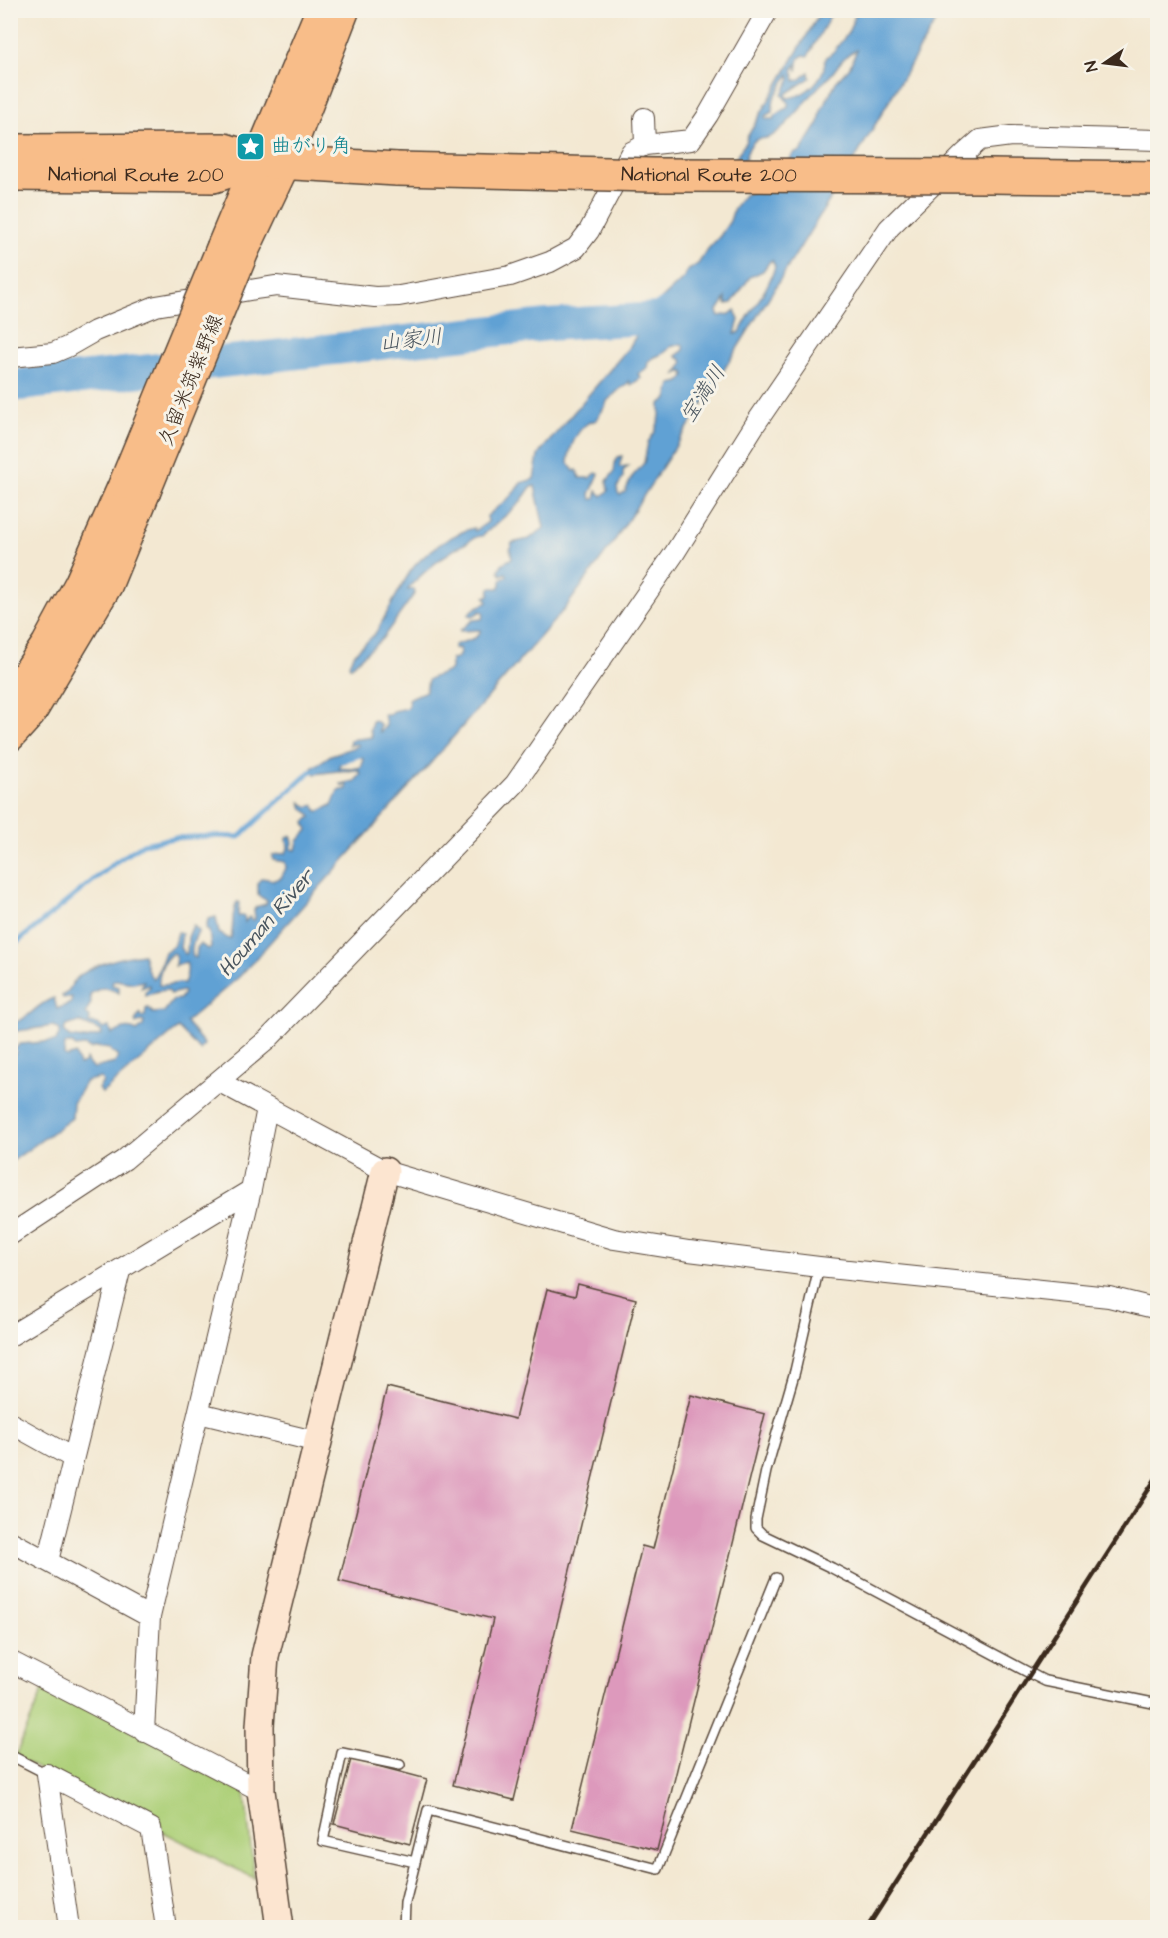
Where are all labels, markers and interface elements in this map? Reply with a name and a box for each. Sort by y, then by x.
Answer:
north arrow [1075,33,1135,93]
text: N [1080,59,1103,74]
place icon: 曲がり角 [234,130,266,162]
place label: 曲がり角 [271,132,351,160]
street label: National Route 200 [48,159,228,190]
street label: National Route 200 [621,160,797,189]
street label: 久留米筑紫野線 [152,310,230,450]
water label: 山家川 [378,322,444,358]
water label: 宝満川 [674,360,732,428]
water label: Houman River [211,861,322,983]

